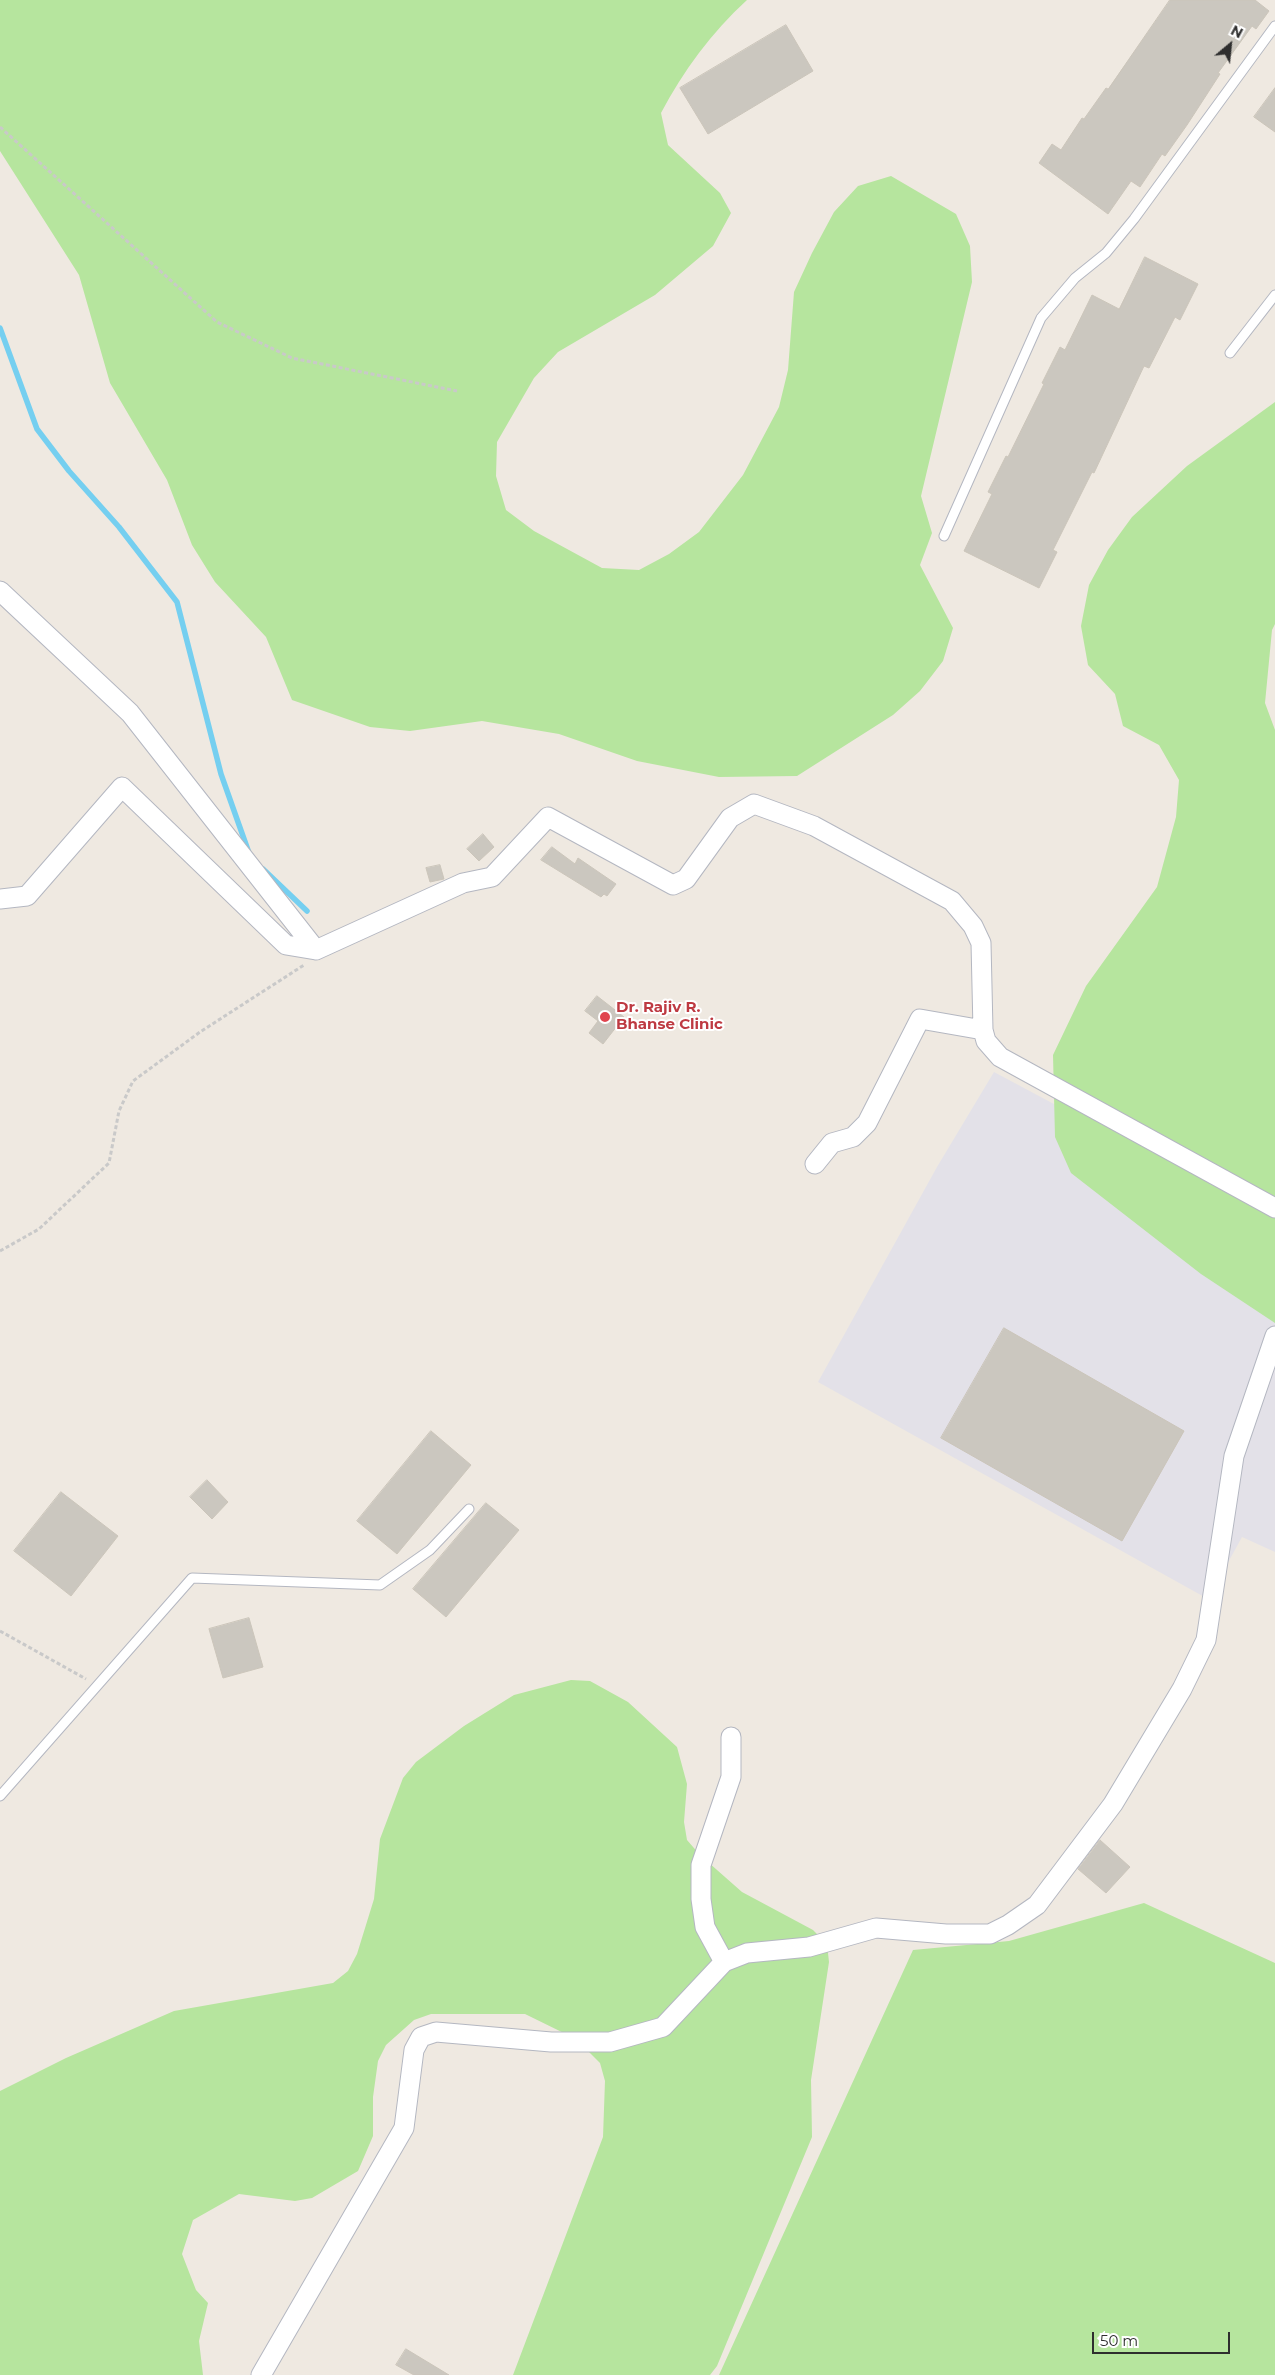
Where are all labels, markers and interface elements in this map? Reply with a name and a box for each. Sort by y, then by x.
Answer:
north arrow [1205,20,1255,70]
text: N [1228,21,1246,42]
place label: Dr. Rajiv R. Bhanse Clinic [616,999,723,1034]
marker: Dr. Rajiv R. Bhanse Clinic [598,1010,612,1024]
scale bar [1095,2322,1232,2354]
text: 50 m [1100,2331,1138,2350]

